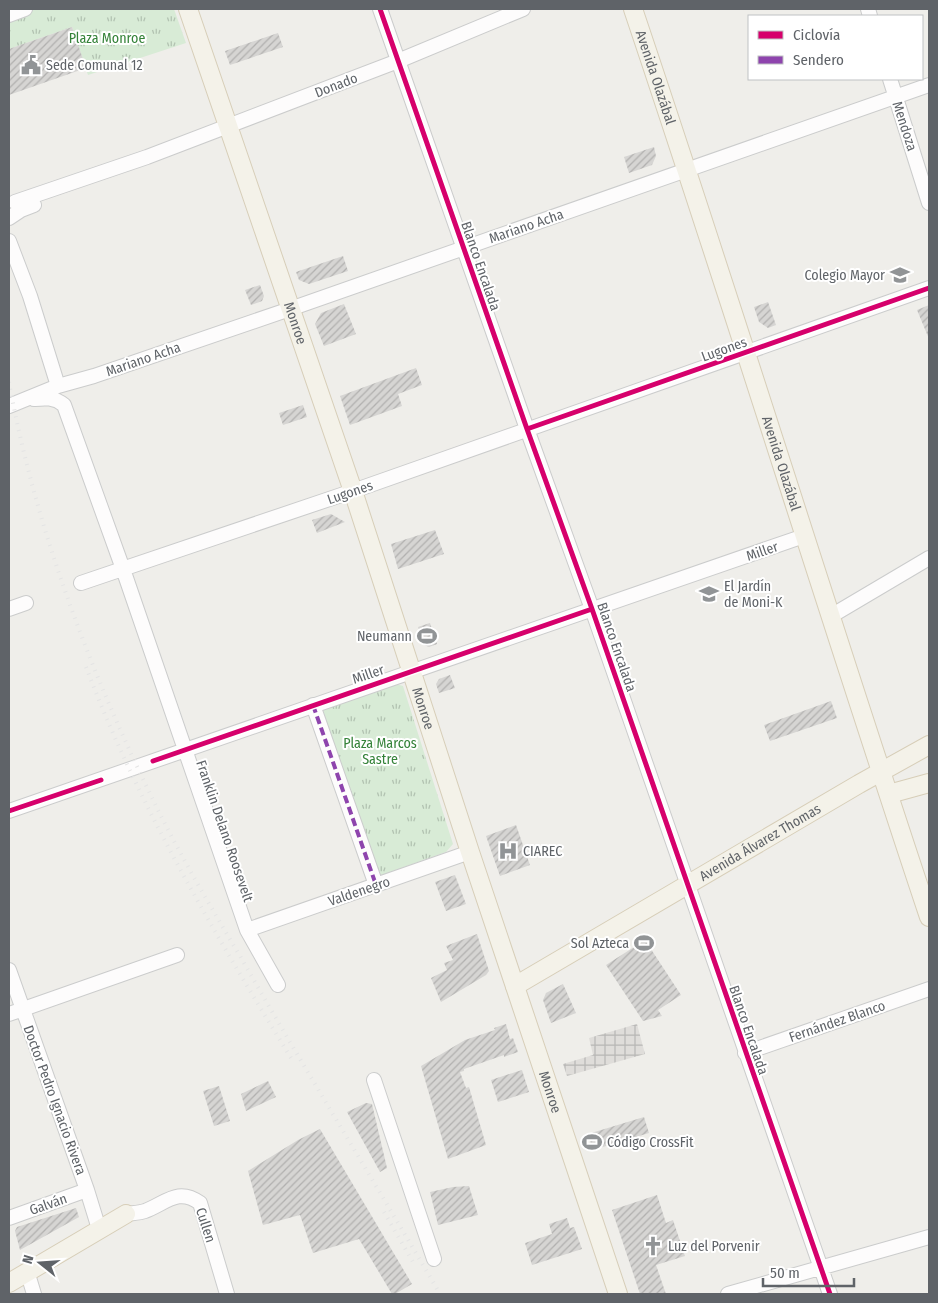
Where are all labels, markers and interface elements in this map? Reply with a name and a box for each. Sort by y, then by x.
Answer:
legend [748,15,923,80]
text: Ciclovía [793,26,840,44]
street label: Avenida Olazábal [632,28,679,127]
park label: Plaza Monroe [69,30,145,47]
text: Sendero [793,51,844,69]
public building icon: Sede Comunal 12 [20,54,42,76]
place label: Sede Comunal 12 [46,57,143,74]
street label: Donado [312,70,360,101]
street label: Mendoza [889,99,921,153]
street label: Mariano Acha [487,206,566,247]
street label: Blanco Encalada [457,219,504,313]
school or university icon: Colegio Mayor [889,264,911,286]
place label: Colegio Mayor [804,267,885,284]
street label: Monroe [280,300,310,347]
street label: Lugones [699,333,749,366]
street label: Mariano Acha [104,339,183,380]
street label: Avenida Olazábal [758,414,804,513]
street label: Lugones [325,477,375,508]
street label: Miller [744,538,780,565]
place label: El Jardín de Moni-K [724,578,783,611]
school or university icon: El Jardín de Moni-K [698,583,720,605]
street label: Blanco Encalada [593,600,640,694]
sports icon: Neumann [416,625,438,647]
place label: Neumann [357,628,412,645]
street label: Miller [350,661,386,688]
street label: Monroe [408,685,438,732]
park label: Plaza Marcos Sastre [343,735,417,768]
street label: Franklin Delano Roosevelt [192,758,257,905]
street label: Avenida Álvarez Thomas [696,800,824,885]
hospital icon: CIAREC [497,840,519,862]
place label: CIAREC [523,843,562,860]
street label: Valdenegro [326,873,392,910]
sports icon: Sol Azteca [633,932,655,954]
place label: Sol Azteca [571,935,629,952]
street label: Blanco Encalada [725,983,772,1077]
street label: Fernández Blanco [787,997,888,1046]
street label: Doctor Pedro Ignacio Rivera [20,1023,90,1177]
street label: Monroe [535,1069,565,1116]
sports icon: Código CrossFit [581,1131,603,1153]
place label: Código CrossFit [607,1134,694,1151]
street label: Galván [27,1190,69,1219]
street label: Cullen [192,1205,219,1245]
church icon: Luz del Porvenir [642,1235,664,1257]
north arrow [15,1238,65,1288]
place label: Luz del Porvenir [668,1238,760,1255]
text: N [19,1253,37,1266]
scale bar [763,1256,854,1288]
text: 50 m [770,1264,800,1282]

